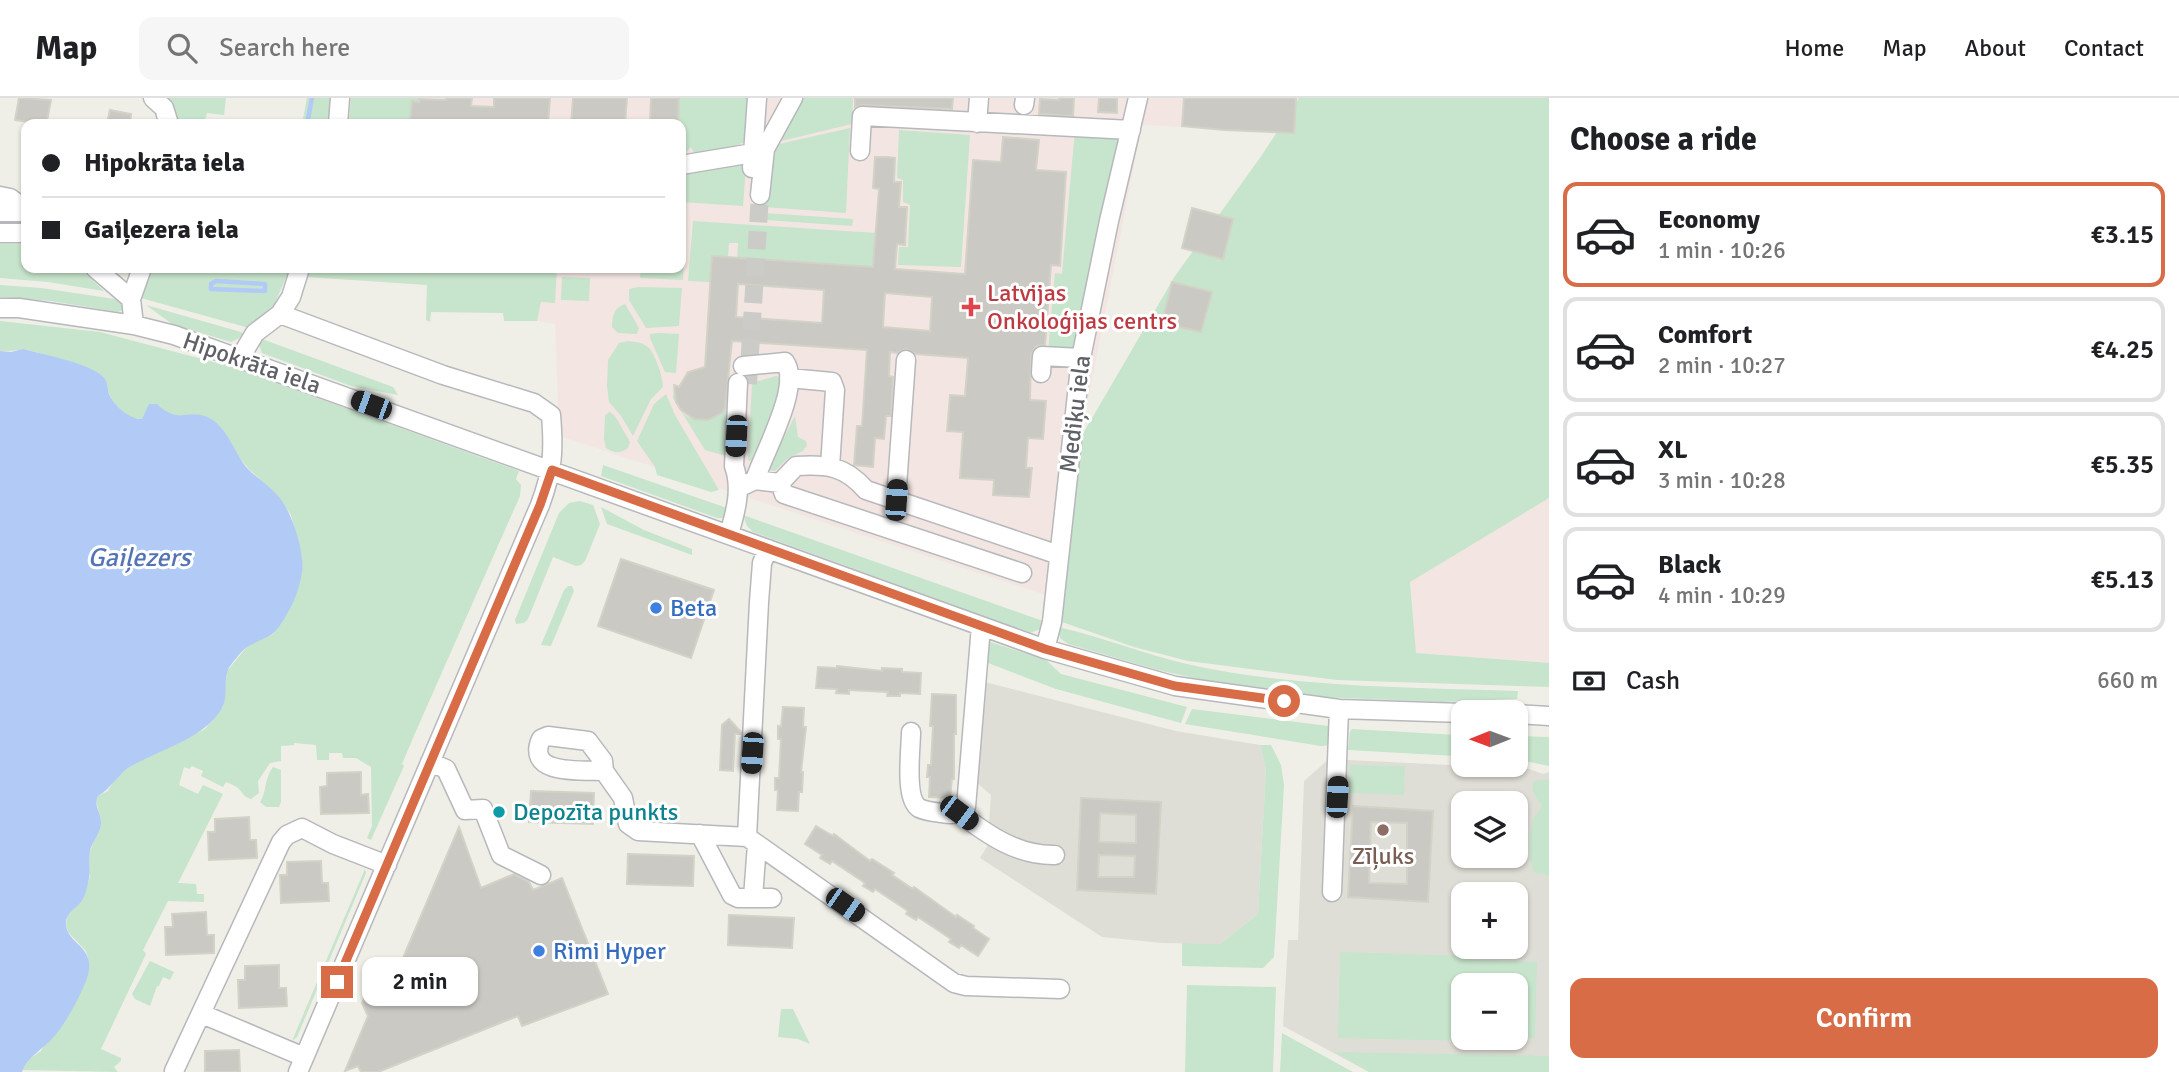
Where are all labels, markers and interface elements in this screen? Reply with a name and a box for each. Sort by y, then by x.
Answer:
search box [139,17,629,80]
text: Map [35,28,97,69]
icon: search [163,29,201,67]
text: Search here [219,32,350,64]
text: Home [1784,33,1844,63]
text: Map [1882,33,1927,63]
text: About [1965,33,2026,63]
text: Contact [2064,33,2144,63]
text: Choose a ride [1570,120,1757,159]
text: Hipokrāta iela [84,147,245,179]
icon: car [1574,203,1637,266]
text: Economy [1658,204,1760,236]
text: Gaiļezera iela [84,214,239,246]
text: €3.15 [2091,219,2154,251]
text: 1 min · 10:26 [1658,236,1786,265]
place label: Latvijas Onkoloģijas centrs [987,278,1177,336]
marker: Latvijas Onkoloģijas centrs [961,297,981,317]
icon: car [1574,318,1637,381]
text: Comfort [1658,319,1752,351]
street label: Hipokrāta iela [179,325,325,401]
text: €4.25 [2091,334,2154,366]
text: 2 min · 10:27 [1658,351,1786,380]
street label: Mediķu iela [1053,353,1097,475]
car [348,388,395,422]
car [725,414,748,458]
icon: car [1574,433,1637,496]
text: XL [1658,434,1688,466]
text: €5.35 [2091,449,2154,481]
text: 3 min · 10:28 [1658,466,1786,495]
car [885,478,908,522]
water label: Gaiļezers [88,542,193,574]
icon: car [1574,548,1637,611]
text: Black [1658,549,1721,581]
text: €5.13 [2091,564,2154,596]
text: 4 min · 10:29 [1658,581,1786,610]
place label: Beta [670,593,717,623]
marker: Beta [648,600,664,616]
icon: cash [1570,662,1608,700]
text: Cash [1626,665,1680,697]
text: 660 m [2097,666,2158,695]
route start [1268,685,1300,717]
north arrow [1451,700,1528,777]
map controls [1451,700,1528,1050]
car [741,731,764,775]
car [1326,775,1349,819]
button: layers [1451,791,1528,868]
car [936,792,983,834]
place label: Depozīta punkts [513,797,678,827]
marker: Depozīta punkts [491,804,507,820]
marker: Zīļuks [1375,822,1391,838]
place label: Zīļuks [1352,841,1414,871]
button: + [1451,882,1528,959]
car [822,884,869,926]
place label: Rimi Hyper [553,936,666,966]
marker: Rimi Hyper [531,943,547,959]
callout: 2 min [362,958,477,1006]
route end [321,966,353,998]
text: 2 min [392,967,448,996]
button: − [1451,973,1528,1050]
button: Confirm [1570,978,2158,1058]

